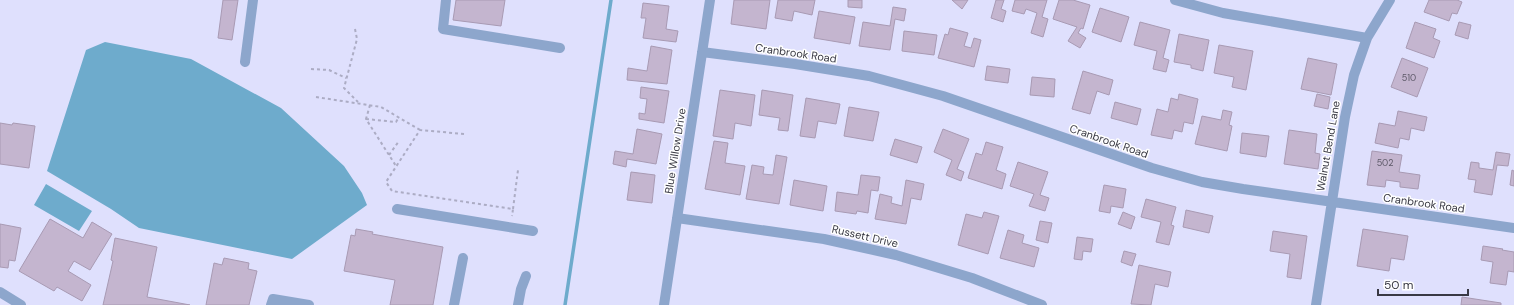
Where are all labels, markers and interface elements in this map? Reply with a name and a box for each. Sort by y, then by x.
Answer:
street label: Cranbrook Road [754,40,838,66]
house number: 510 [1402,72,1416,84]
street label: Walnut Bend Lane [1313,100,1343,192]
street label: Blue Willow Drive [661,107,689,195]
street label: Cranbrook Road [1068,121,1150,161]
house number: 502 [1377,157,1393,169]
street label: Cranbrook Road [1382,190,1466,216]
street label: Russett Drive [831,222,899,250]
scale bar [1378,271,1468,297]
text: 50 m [1384,277,1413,293]

